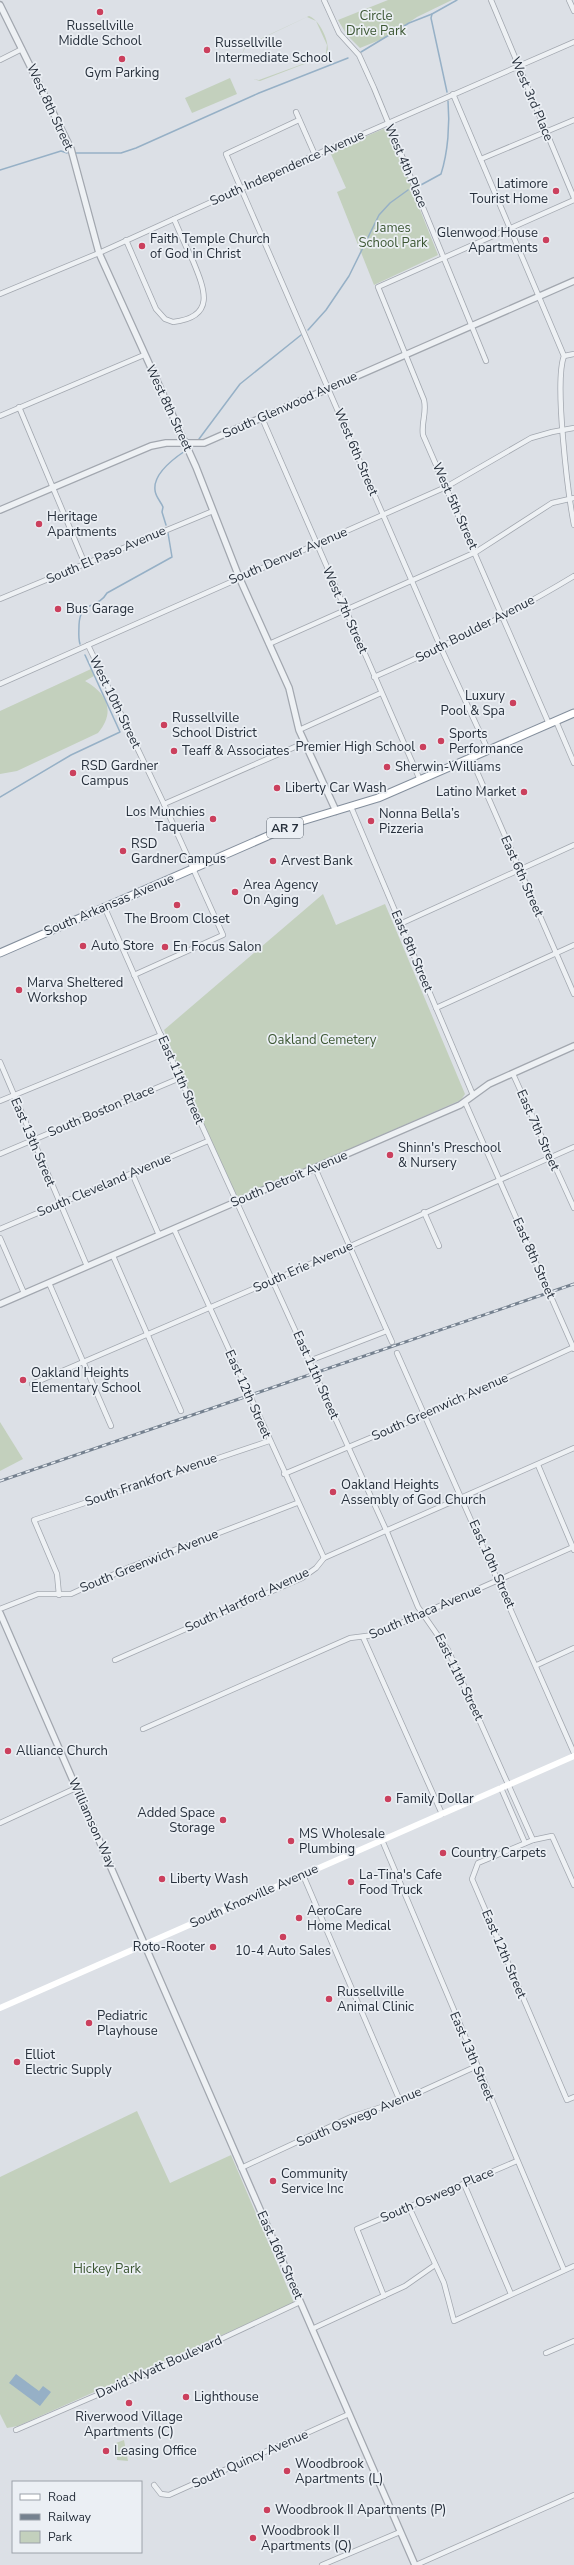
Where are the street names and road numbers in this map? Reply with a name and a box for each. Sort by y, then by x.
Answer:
street label: West 3rd Place [506,54,558,144]
street label: West 8th Street [22,61,78,153]
street label: West 4th Place [380,121,432,211]
street label: South Independence Avenue [207,126,367,210]
street label: West 8th Street [141,362,197,454]
street label: South Glenwood Avenue [220,367,360,443]
street label: West 6th Street [330,406,383,499]
street label: West 5th Street [428,460,482,553]
street label: South El Paso Avenue [43,522,169,588]
street label: South Denver Avenue [226,523,350,589]
street label: West 7th Street [318,564,372,657]
street label: South Boulder Avenue [412,591,538,667]
street label: West 10th Street [85,653,145,752]
road number: AR 7 [267,818,303,838]
street label: East 6th Street [496,833,548,920]
street label: South Arkansas Avenue [41,869,177,941]
street label: East 8th Street [387,907,437,995]
street label: East 11th Street [153,1033,209,1127]
street label: South Boston Place [45,1080,157,1142]
street label: East 7th Street [512,1087,564,1174]
street label: East 13th Street [6,1095,60,1190]
street label: South Detroit Avenue [228,1146,351,1212]
street label: South Cleveland Avenue [34,1149,174,1221]
street label: East 8th Street [508,1215,560,1302]
street label: South Erie Avenue [250,1237,356,1297]
street label: East 11th Street [288,1328,344,1422]
street label: East 12th Street [220,1347,276,1441]
street label: South Greenwich Avenue [369,1369,511,1445]
street label: South Frankfort Avenue [83,1449,220,1511]
street label: East 10th Street [464,1517,520,1611]
street label: South Greenwich Avenue [77,1525,221,1597]
street label: South Hartford Avenue [182,1563,312,1637]
street label: South Ithaca Avenue [366,1580,484,1644]
street label: East 11th Street [430,1630,488,1724]
street label: Williamson Way [64,1775,120,1871]
street label: South Knoxville Avenue [187,1859,321,1932]
street label: East 12th Street [477,1907,531,2002]
street label: East 13th Street [445,2009,499,2104]
street label: South Oswego Avenue [294,2082,424,2151]
street label: South Oswego Place [378,2163,497,2227]
street label: East 16th Street [252,2208,308,2302]
street label: David Wyatt Boulevard [93,2331,225,2403]
street label: South Quincy Avenue [189,2425,311,2493]

